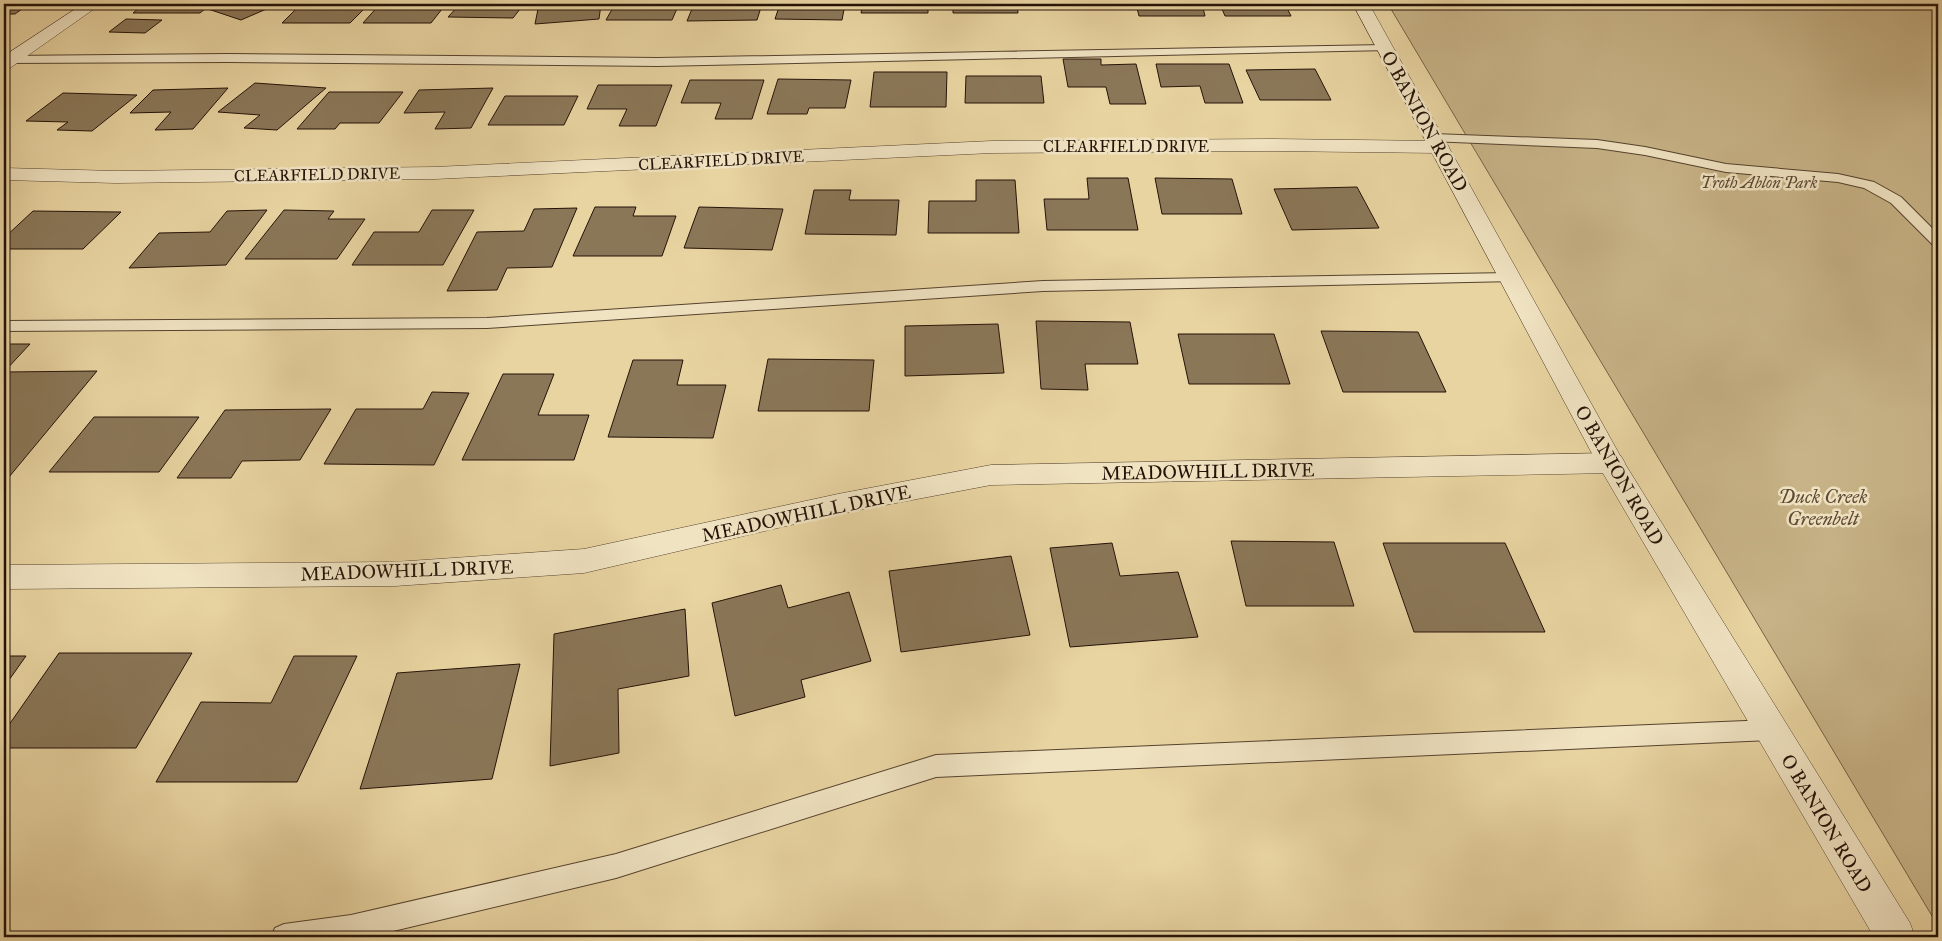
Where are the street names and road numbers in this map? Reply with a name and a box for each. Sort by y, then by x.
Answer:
street label: O BANION ROAD [1376,47,1473,196]
street label: CLEARFIELD DRIVE [1043,137,1209,156]
street label: CLEARFIELD DRIVE [638,147,804,174]
street label: CLEARFIELD DRIVE [234,164,400,185]
street label: O BANION ROAD [1570,401,1669,549]
street label: MEADOWHILL DRIVE [1101,458,1315,485]
street label: MEADOWHILL DRIVE [700,480,913,547]
street label: MEADOWHILL DRIVE [300,555,514,586]
street label: O BANION ROAD [1776,750,1877,897]

